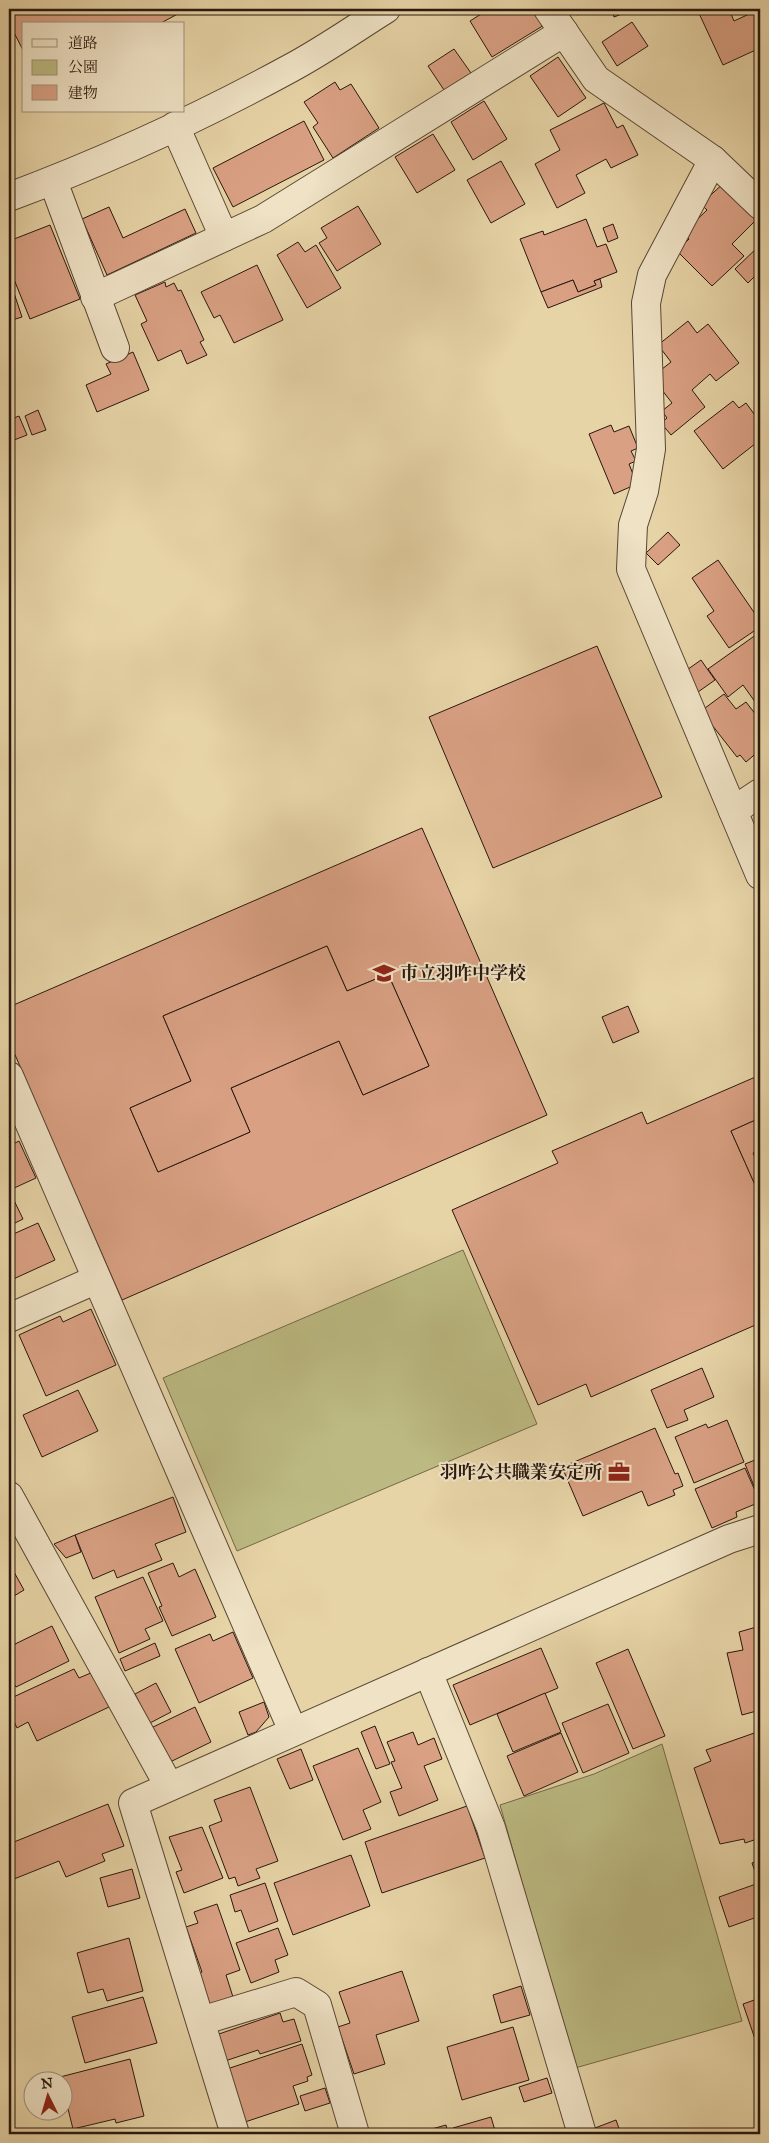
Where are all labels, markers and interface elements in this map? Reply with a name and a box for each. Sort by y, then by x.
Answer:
legend [22,22,185,112]
text: 道路 [68,34,98,52]
text: 公園 [68,58,98,76]
text: 建物 [68,84,98,102]
school or university icon: 市立羽咋中学校 [371,960,397,986]
place label: 市立羽咋中学校 [400,962,526,984]
office icon: 羽咋公共職業安定所 [606,1459,632,1485]
place label: 羽咋公共職業安定所 [440,1461,602,1483]
north arrow [22,2070,72,2120]
text: N [40,2075,54,2093]

